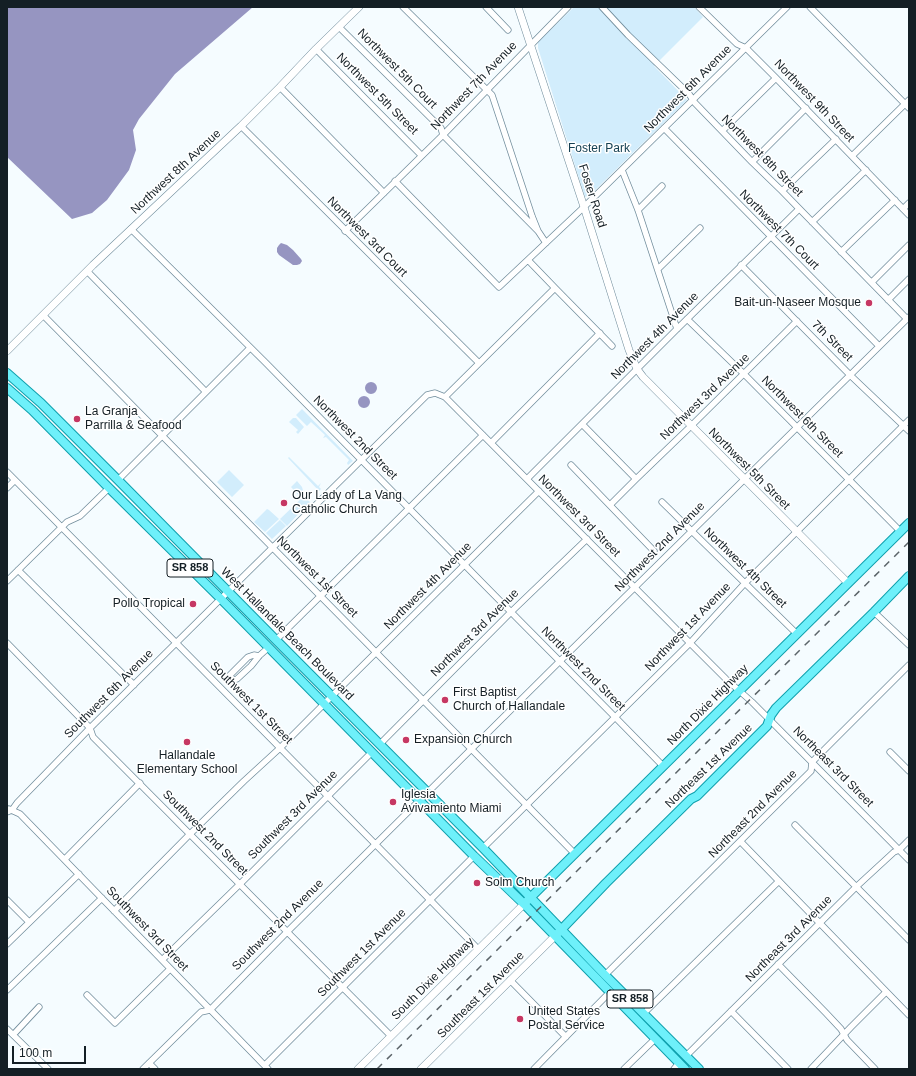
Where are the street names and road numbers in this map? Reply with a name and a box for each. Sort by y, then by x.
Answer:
street label: Northwest 5th Court [354,26,440,112]
street label: Northwest 7th Avenue [428,39,520,133]
street label: Northwest 6th Avenue [641,42,735,136]
street label: Northwest 5th Street [333,50,421,138]
street label: Northwest 9th Street [771,57,857,145]
street label: Northwest 8th Street [718,112,806,200]
street label: Northwest 8th Avenue [128,127,224,217]
street label: Foster Road [575,162,609,230]
street label: Northwest 7th Court [736,187,822,273]
street label: Northwest 3rd Court [324,194,410,280]
street label: Northwest 4th Avenue [608,289,702,383]
street label: 7th Street [809,318,855,364]
street label: Northwest 3rd Avenue [657,351,753,443]
street label: Northwest 6th Street [758,373,846,461]
street label: Northwest 2nd Street [310,393,400,483]
street label: Northwest 5th Street [705,425,793,513]
street label: Northwest 3rd Street [535,472,623,560]
street label: Northwest 2nd Avenue [612,499,708,595]
street label: Northwest 4th Street [701,525,789,611]
street label: Northwest 1st Street [273,533,361,621]
street label: Northwest 4th Avenue [381,539,475,633]
road number: SR 858 [167,559,213,577]
street label: West Hallandale Beach Boulevard [218,565,356,703]
street label: Northwest 1st Avenue [642,580,734,674]
street label: Northwest 3rd Avenue [428,586,522,680]
street label: Northwest 2nd Street [538,624,628,714]
street label: Southwest 6th Avenue [62,647,156,741]
street label: Southwest 1st Street [207,659,295,747]
street label: North Dixie Highway [664,661,752,749]
street label: Northeast 1st Avenue [663,721,755,811]
street label: Northeast 3rd Street [790,724,876,810]
street label: Southwest 3rd Avenue [245,767,341,863]
street label: Northeast 2nd Avenue [706,767,800,861]
street label: Southwest 2nd Street [159,787,251,879]
street label: Southwest 2nd Avenue [229,876,327,974]
street label: Southwest 3rd Street [103,884,191,974]
street label: Northeast 3rd Avenue [743,893,835,985]
street label: Southwest 1st Avenue [315,906,409,1000]
street label: South Dixie Highway [389,935,477,1023]
street label: Southeast 1st Avenue [434,948,528,1042]
road number: SR 858 [607,990,653,1008]

